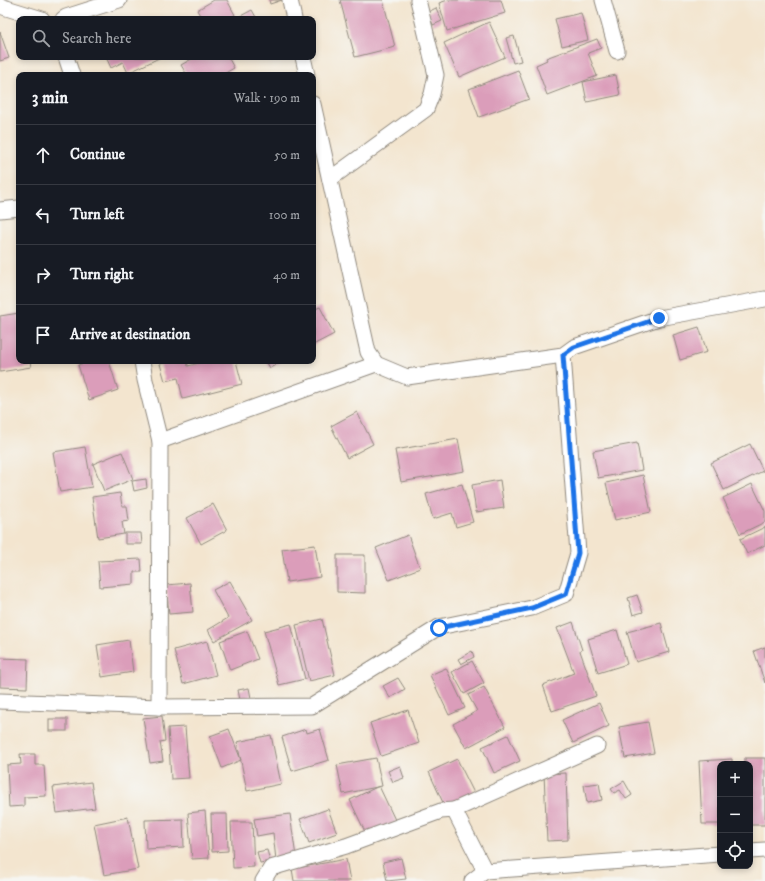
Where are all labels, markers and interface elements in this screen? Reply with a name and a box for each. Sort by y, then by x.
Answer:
search box [16,16,316,60]
icon: search [30,27,52,49]
text: Search here [62,29,131,48]
text: 3 min [32,87,68,109]
text: Walk · 190 m [234,90,300,106]
icon: ahead [32,144,54,166]
text: Continue [70,145,125,164]
text: 50 m [274,147,300,163]
icon: left [32,204,54,226]
text: Turn left [70,205,124,224]
text: 100 m [269,207,300,223]
icon: right [32,264,54,286]
text: Turn right [70,265,133,284]
text: 40 m [273,267,300,283]
route end [650,309,668,327]
icon: arrive [32,324,54,346]
text: Arrive at destination [70,325,190,344]
route start [430,619,448,637]
map controls [717,761,753,869]
button: + [717,761,753,797]
button: − [717,797,753,833]
button: locate [717,833,753,869]

